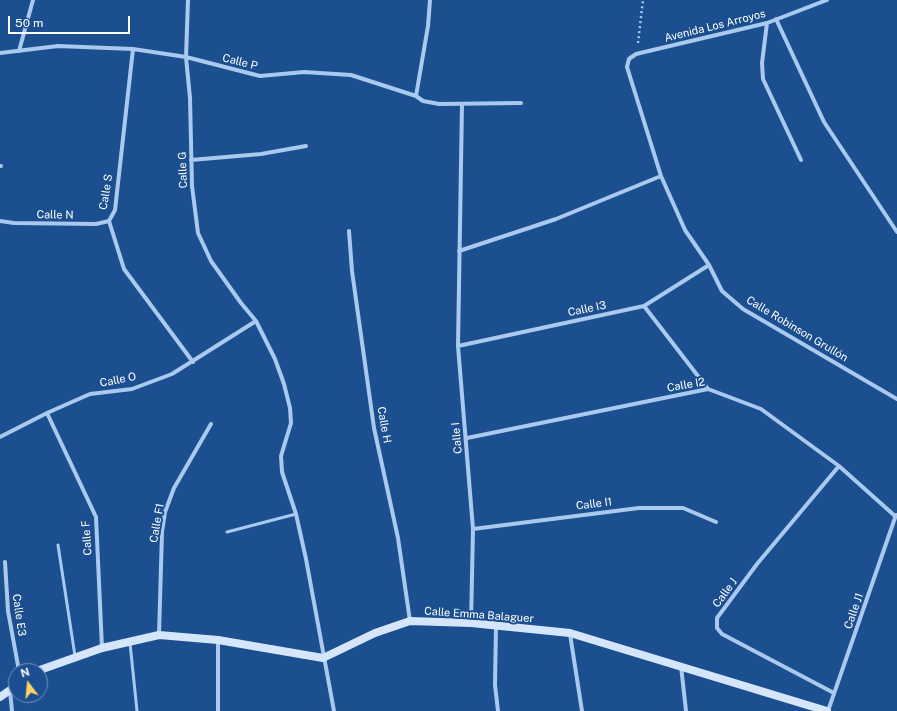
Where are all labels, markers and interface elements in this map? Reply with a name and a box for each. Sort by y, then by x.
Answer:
street label: Avenida Los Arroyos [663,7,767,45]
scale bar [10,8,132,34]
text: 50 m [15,16,43,30]
street label: Calle P [221,51,259,73]
street label: Calle G [176,151,190,189]
street label: Calle S [97,173,115,211]
street label: Calle N [36,208,74,222]
street label: Calle Robinson Grullón [744,293,850,365]
street label: Calle I3 [567,299,607,319]
street label: Calle O [99,370,137,390]
street label: Calle I2 [666,375,706,395]
street label: Calle H [374,406,394,444]
street label: Calle I [449,422,465,454]
street label: Calle I1 [575,495,613,513]
street label: Calle F1 [147,502,167,544]
street label: Calle F [79,520,95,556]
street label: Calle J [710,576,740,610]
street label: Calle J1 [842,591,866,631]
street label: Calle E3 [10,593,28,637]
street label: Calle Emma Balaguer [424,605,534,625]
north arrow [8,663,48,703]
text: N [19,665,31,679]

